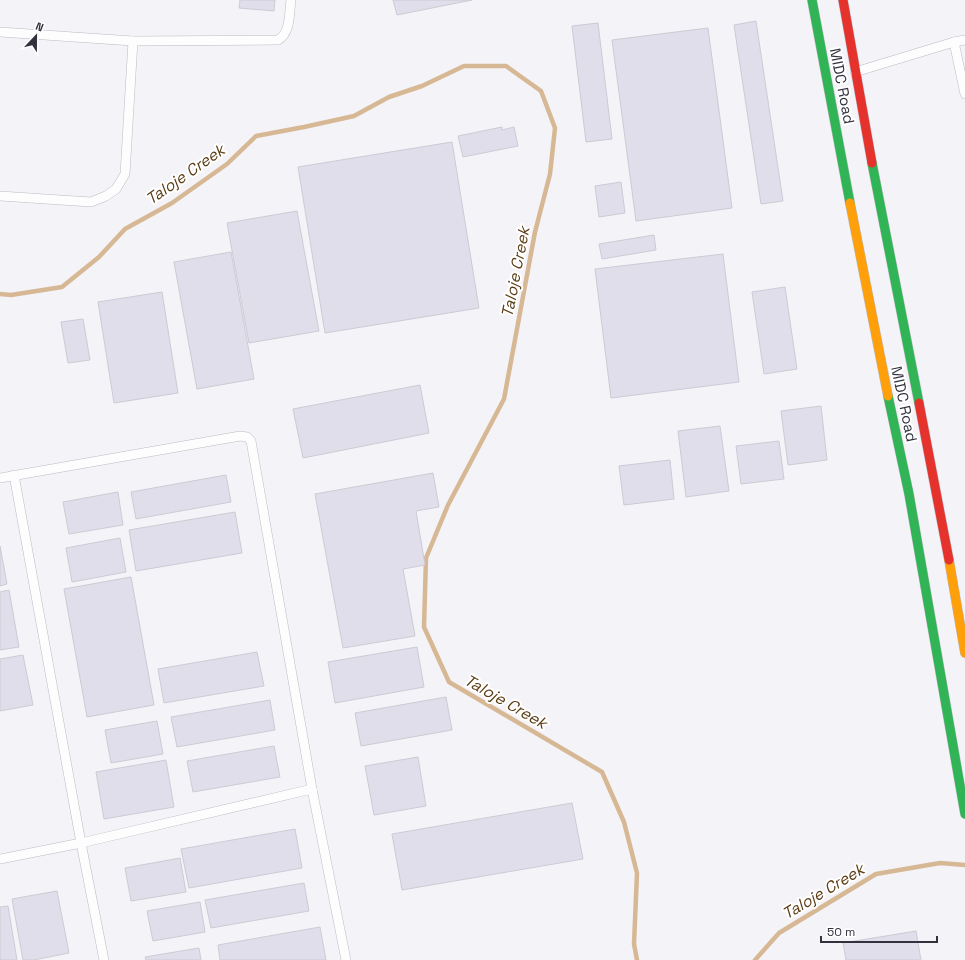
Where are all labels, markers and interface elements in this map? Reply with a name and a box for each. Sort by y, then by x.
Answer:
north arrow [16,16,56,56]
text: N [34,19,46,35]
street label: MIDC Road [826,46,859,125]
water label: Taloje Creek [142,138,231,209]
water label: Taloje Creek [496,223,535,319]
street label: MIDC Road [887,364,922,443]
water label: Taloje Creek [461,669,553,735]
water label: Taloje Creek [778,857,870,924]
scale bar [821,918,937,944]
text: 50 m [827,924,855,940]

